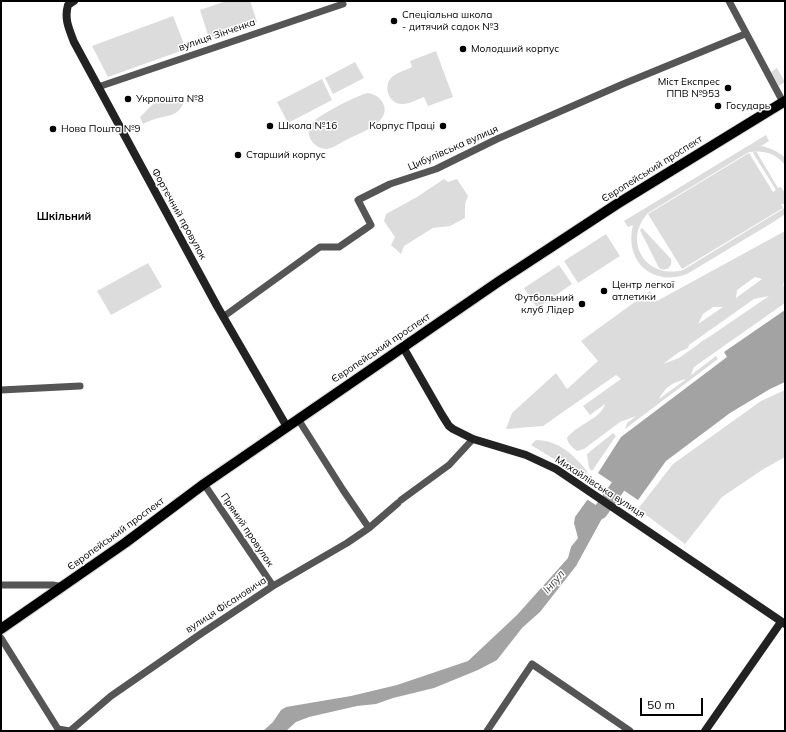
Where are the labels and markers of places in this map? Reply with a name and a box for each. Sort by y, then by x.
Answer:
place label: Спеціальна школа - дитячий садок №3 [402,9,499,32]
marker: Спеціальна школа - дитячий садок №3 [389,16,399,26]
place label: Молодший корпус [471,43,559,55]
marker: Молодший корпус [458,44,468,54]
place label: Міст Експрес ППВ №953 [658,76,720,100]
marker: Міст Експрес ППВ №953 [723,83,733,93]
place label: Укрпошта №8 [136,93,204,105]
marker: Укрпошта №8 [123,94,133,104]
place label: Государь [726,100,770,112]
marker: Государь [713,101,723,111]
place label: Школа №16 [278,120,337,132]
place label: Корпус Праці [369,120,435,132]
marker: Школа №16 [265,121,275,131]
marker: Корпус Праці [438,121,448,131]
place label: Нова Пошта №9 [61,123,141,135]
marker: Нова Пошта №9 [48,124,58,134]
place label: Старший корпус [246,149,326,161]
marker: Старший корпус [233,150,243,160]
place label: Центр легкої атлетики [612,279,674,302]
marker: Центр легкої атлетики [599,286,609,296]
place label: Футбольний клуб Лідер [515,292,574,316]
marker: Футбольний клуб Лідер [577,299,587,309]

